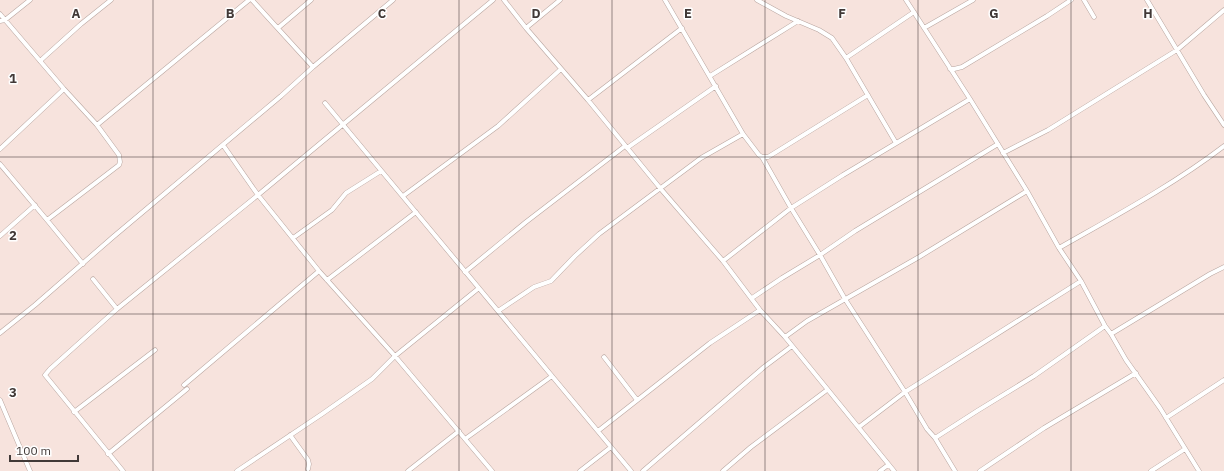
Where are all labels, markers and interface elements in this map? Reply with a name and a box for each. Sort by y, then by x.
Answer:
text: A [72,5,81,22]
text: B [226,5,235,22]
text: C [378,5,387,22]
text: D [531,5,541,22]
text: E [684,5,692,22]
text: F [838,5,846,22]
text: G [989,5,999,22]
text: H [1143,5,1153,22]
text: 1 [9,70,17,87]
text: 2 [9,227,17,244]
text: 3 [9,384,17,401]
scale bar [10,437,78,463]
text: 100 m [16,443,51,458]

